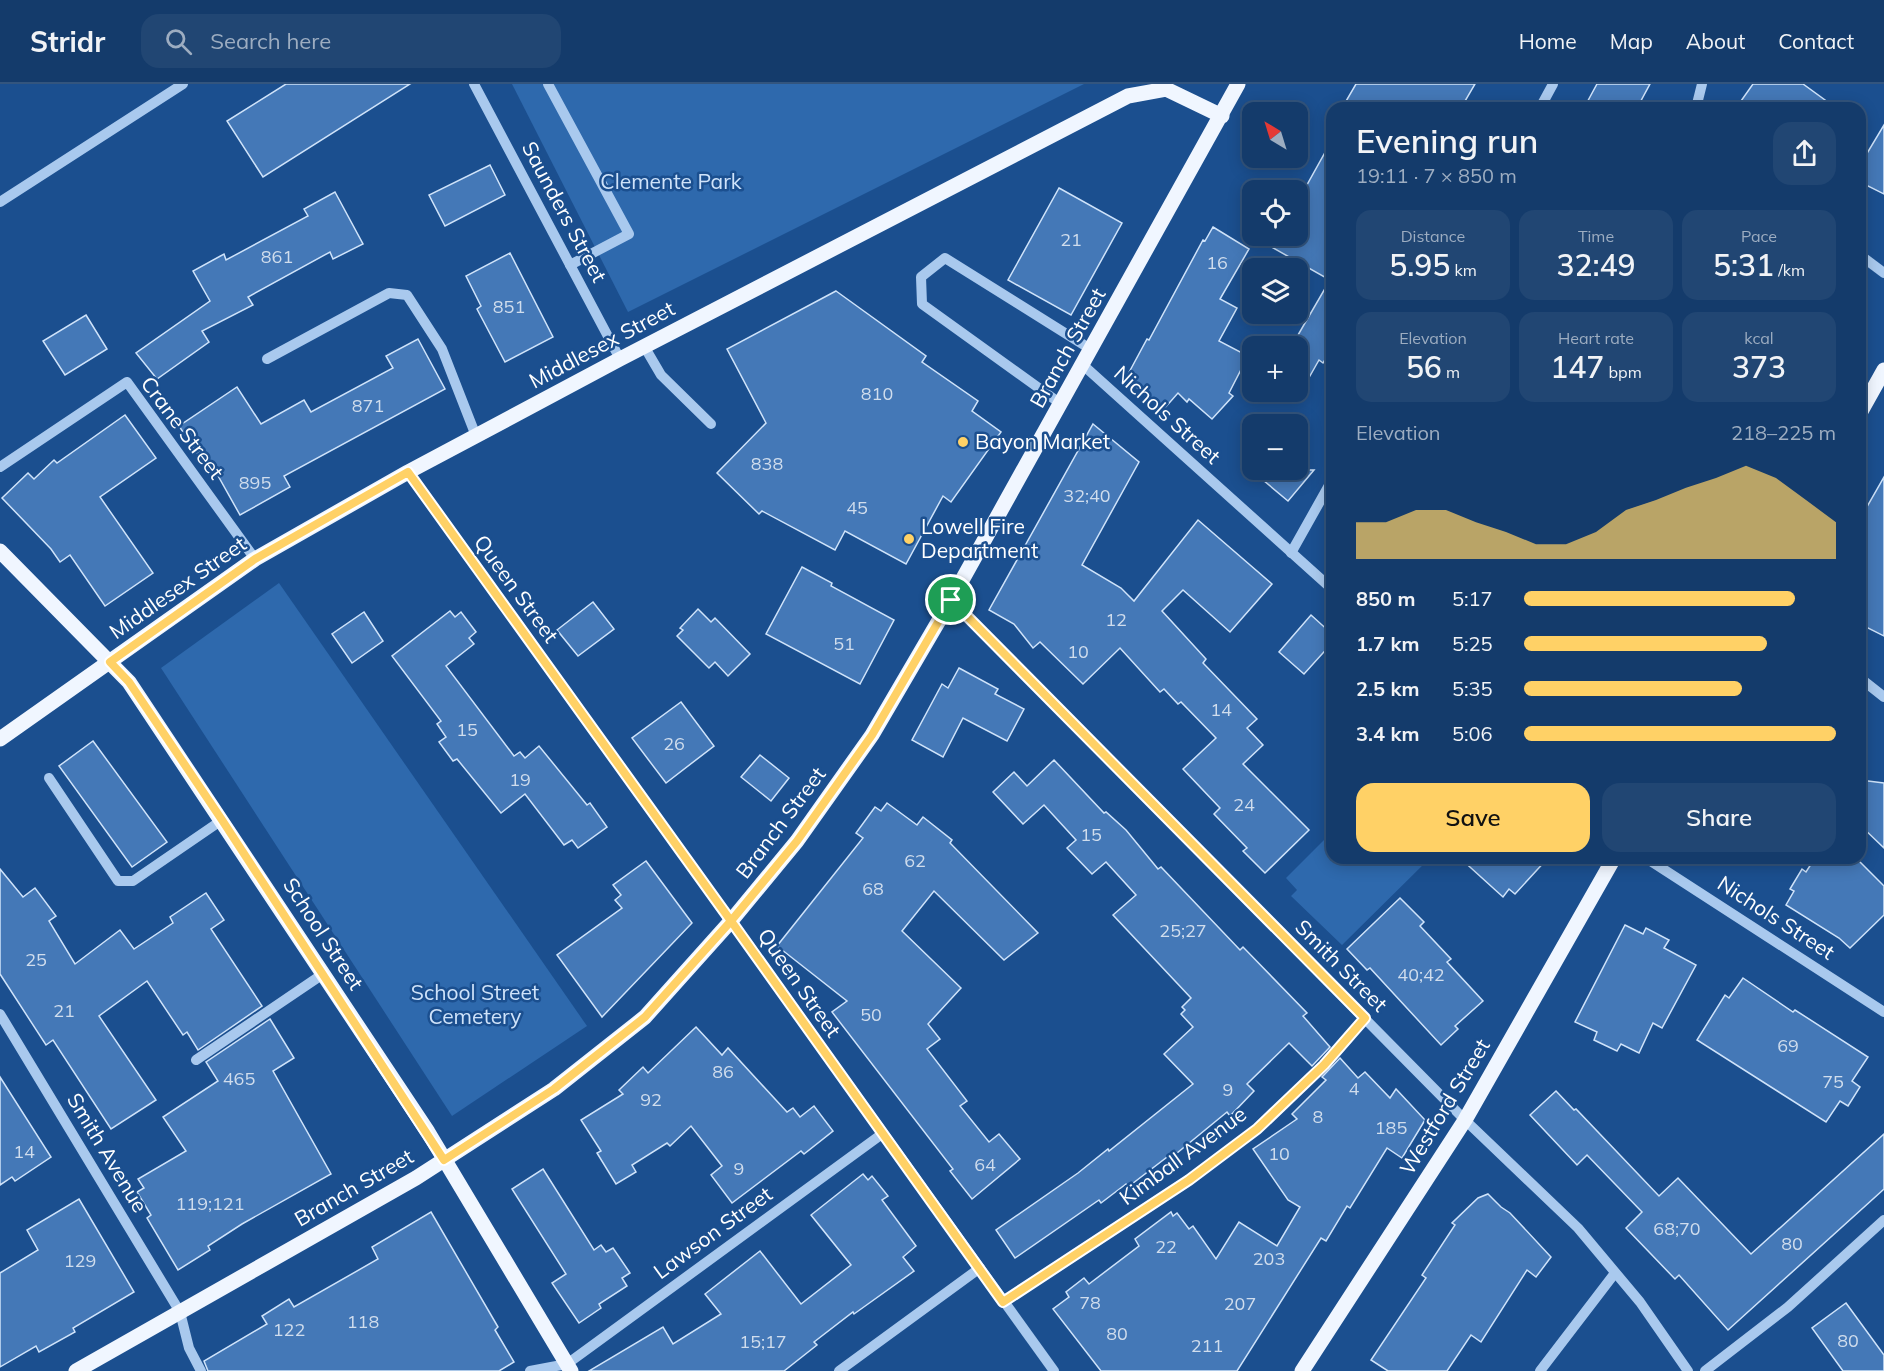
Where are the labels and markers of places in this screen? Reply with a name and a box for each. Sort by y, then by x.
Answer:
place label: Bayon Market [975,428,1110,454]
marker: Bayon Market [956,435,970,449]
place label: Lowell Fire Department [921,513,1038,563]
marker: Lowell Fire Department [902,532,916,546]
pin [925,574,976,625]

